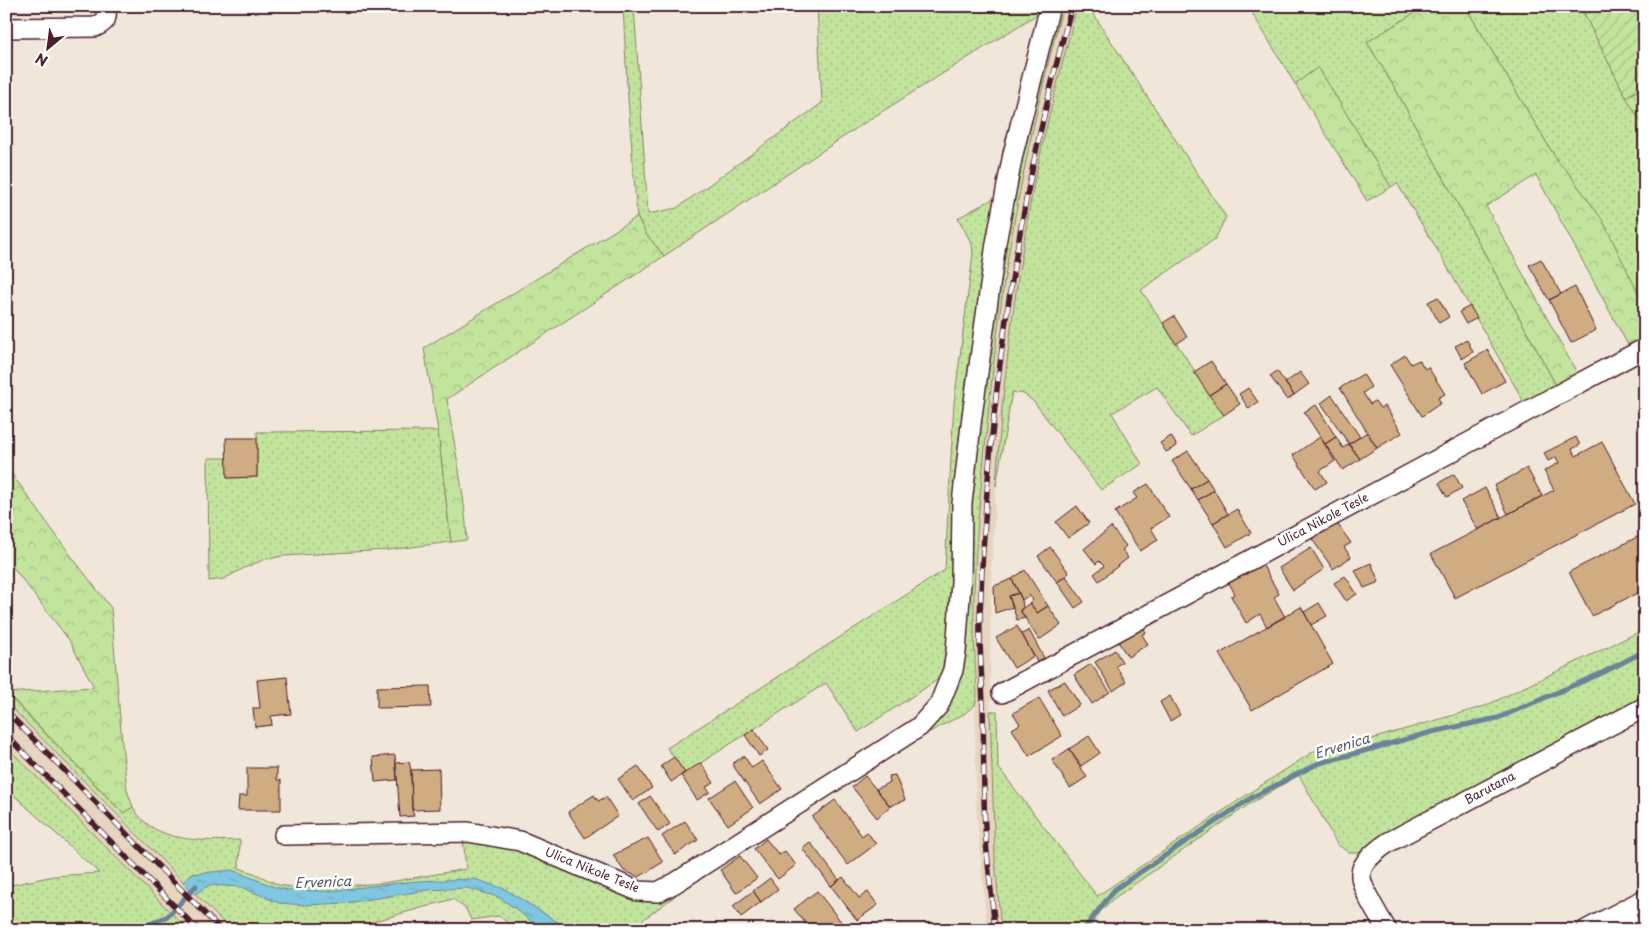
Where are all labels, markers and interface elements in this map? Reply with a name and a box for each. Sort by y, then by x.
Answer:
north arrow [22,22,72,72]
text: N [32,48,51,72]
street label: Ulica Nikole Tesle [1274,488,1371,551]
water label: Ervenica [1312,727,1373,764]
street label: Barutana [1461,766,1518,808]
street label: Ulica Nikole Tesle [543,842,642,896]
water label: Ervenica [294,870,353,893]

